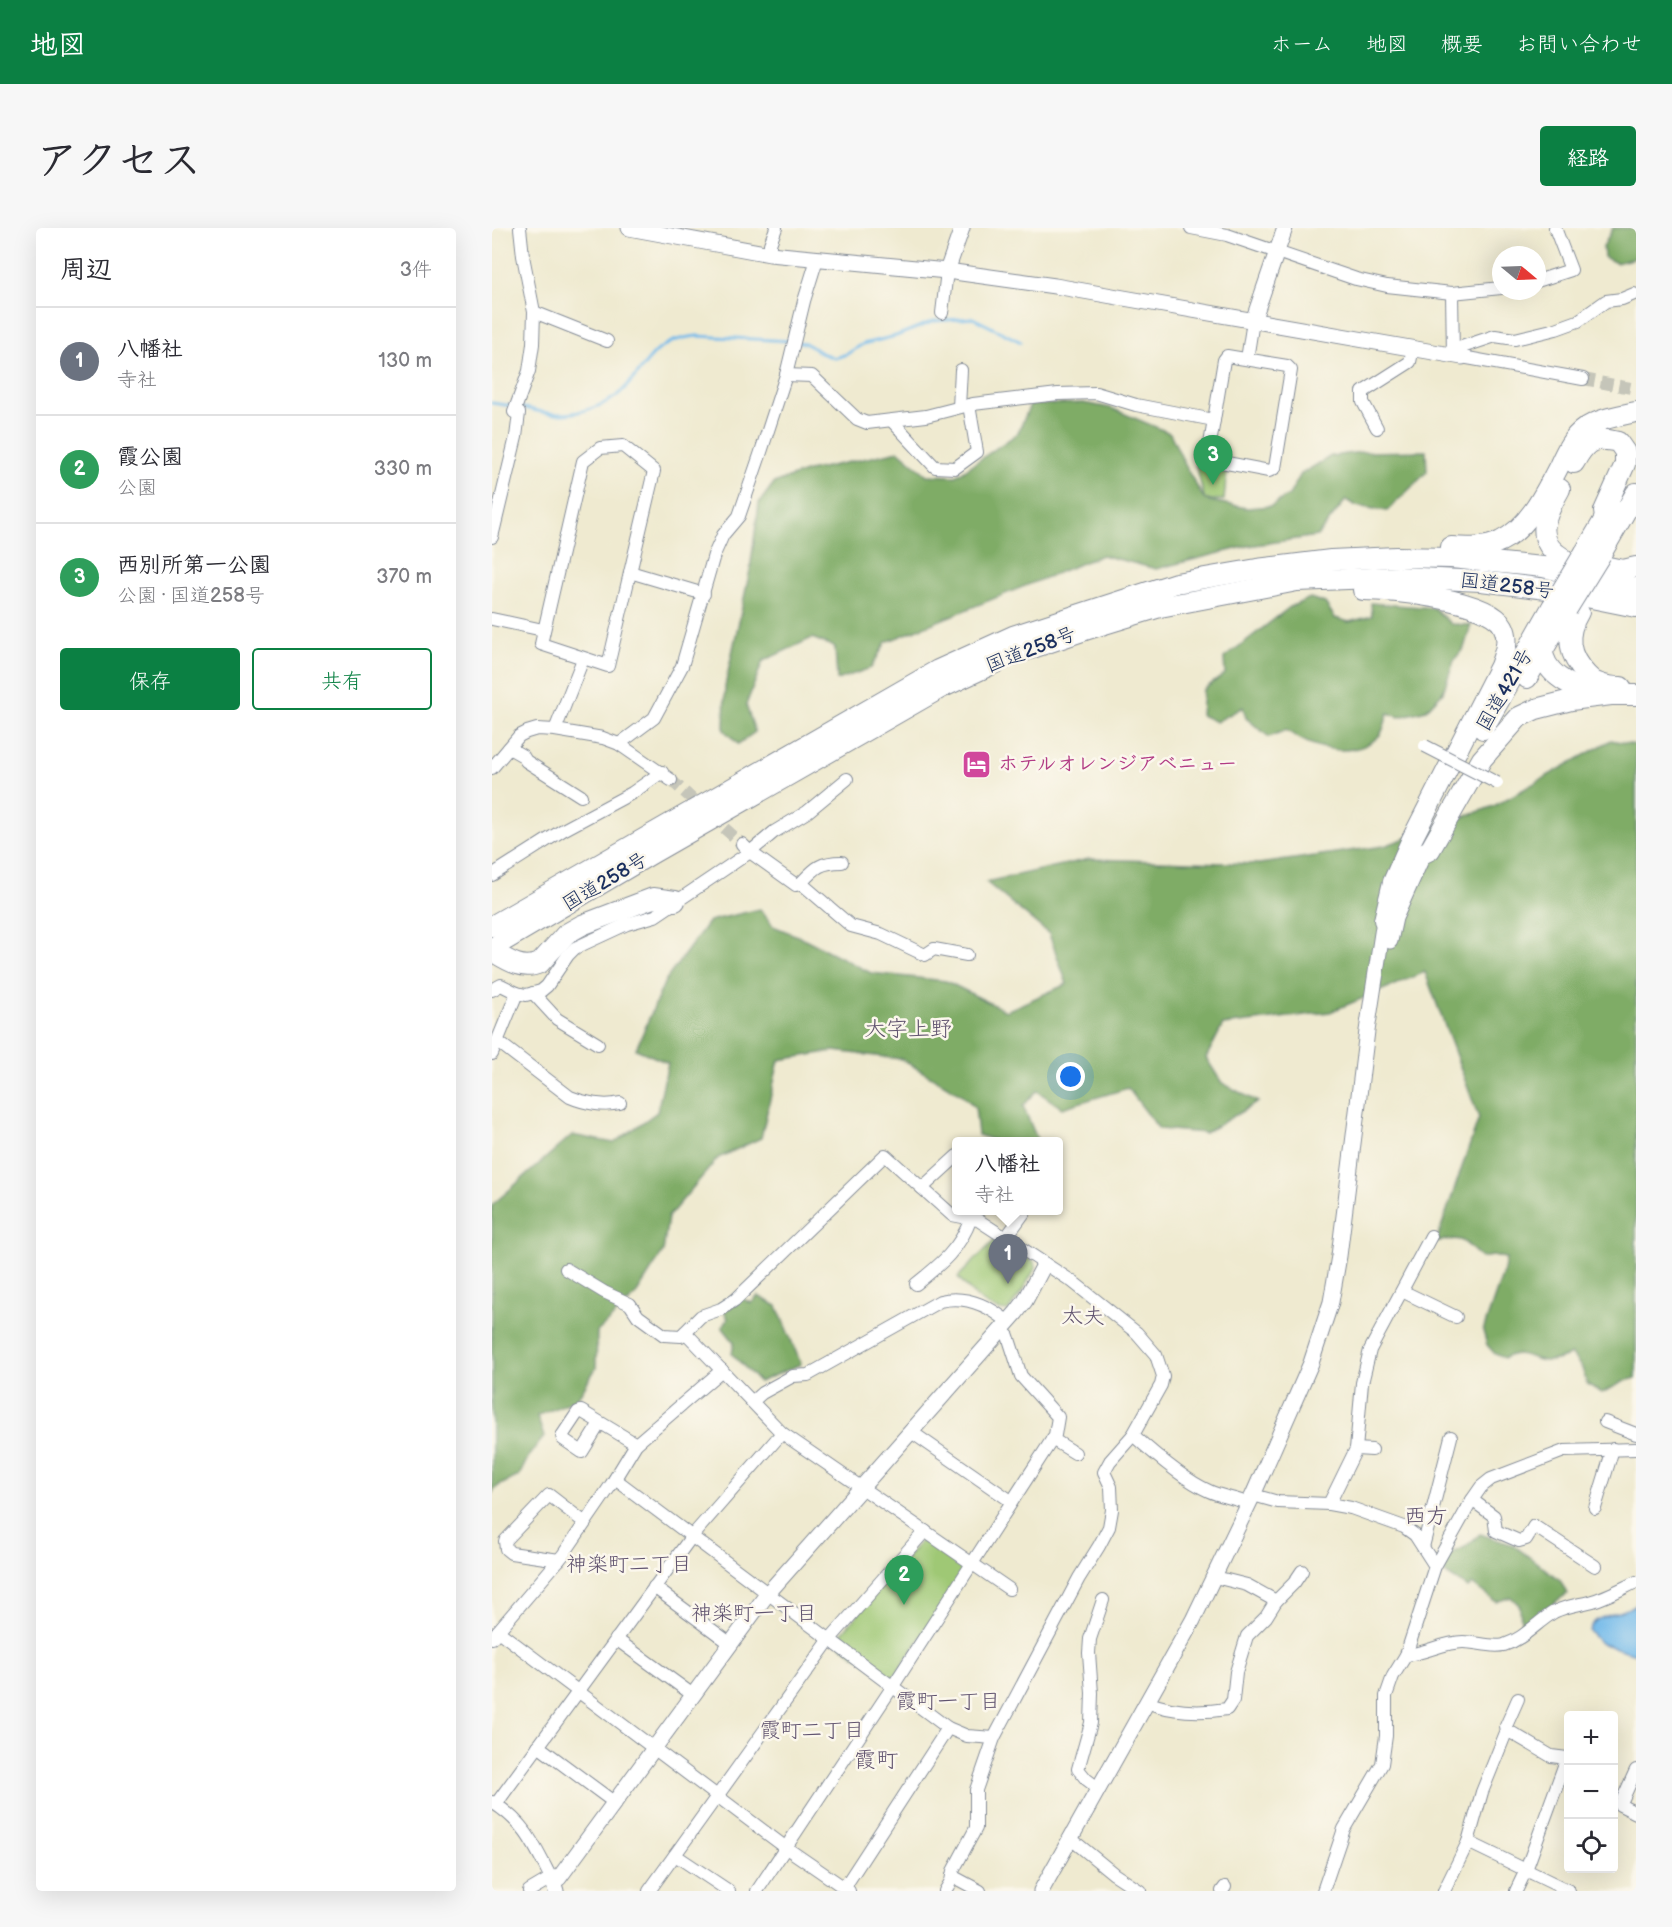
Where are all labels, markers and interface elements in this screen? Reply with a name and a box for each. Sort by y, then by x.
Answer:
text: 地図 [30,29,86,62]
text: ホーム [1271,32,1333,57]
text: 地図 [1366,32,1408,57]
text: 概要 [1441,32,1483,57]
text: お問い合わせ [1516,32,1642,57]
button: 経路 [1540,126,1636,186]
text: アクセス [36,136,201,187]
north arrow [1492,246,1546,300]
text: 周辺 [60,255,112,286]
text: 3件 [400,258,432,282]
text: 八幡社 [117,336,183,363]
text: 1 [75,349,84,373]
text: 130 m [378,349,432,373]
text: 寺社 [117,368,157,392]
pin: 3 [1194,436,1232,485]
text: 霞公園 [117,444,183,471]
text: 2 [74,457,85,481]
text: 330 m [374,457,432,481]
text: 公園 [117,476,157,500]
text: 西別所第一公園 [117,552,271,579]
text: 3 [74,565,85,589]
text: 370 m [376,565,432,589]
street label: 国道258号 [1458,568,1556,604]
text: 公園 · 国道258号 [117,584,265,608]
street label: 国道258号 [982,622,1080,678]
street label: 国道421号 [1472,644,1538,736]
button: 保存 [60,648,240,710]
button: 共有 [252,648,432,710]
hotel icon: ホテルオレンジアベニュー [961,748,993,780]
place label: ホテルオレンジアベニュー [998,752,1237,776]
street label: 国道258号 [558,847,652,917]
district label: 大字上野 [864,1016,952,1043]
your location [1056,1062,1085,1091]
popup [952,1137,1063,1215]
text: 八幡社 [974,1151,1041,1178]
text: 寺社 [974,1183,1014,1207]
pin: 1 [988,1234,1028,1284]
district label: 太夫 [1061,1303,1105,1330]
district label: 西方 [1404,1503,1448,1530]
district label: 神楽町二丁目 [566,1552,692,1577]
pin: 2 [884,1556,924,1605]
district label: 神楽町一丁目 [691,1601,817,1626]
district label: 霞町一丁目 [896,1689,1001,1714]
map controls [1564,1711,1618,1873]
button: + [1564,1711,1618,1765]
district label: 霞町二丁目 [760,1718,865,1743]
district label: 霞町 [854,1747,898,1774]
button: − [1564,1765,1618,1819]
button: locate [1564,1819,1618,1873]

